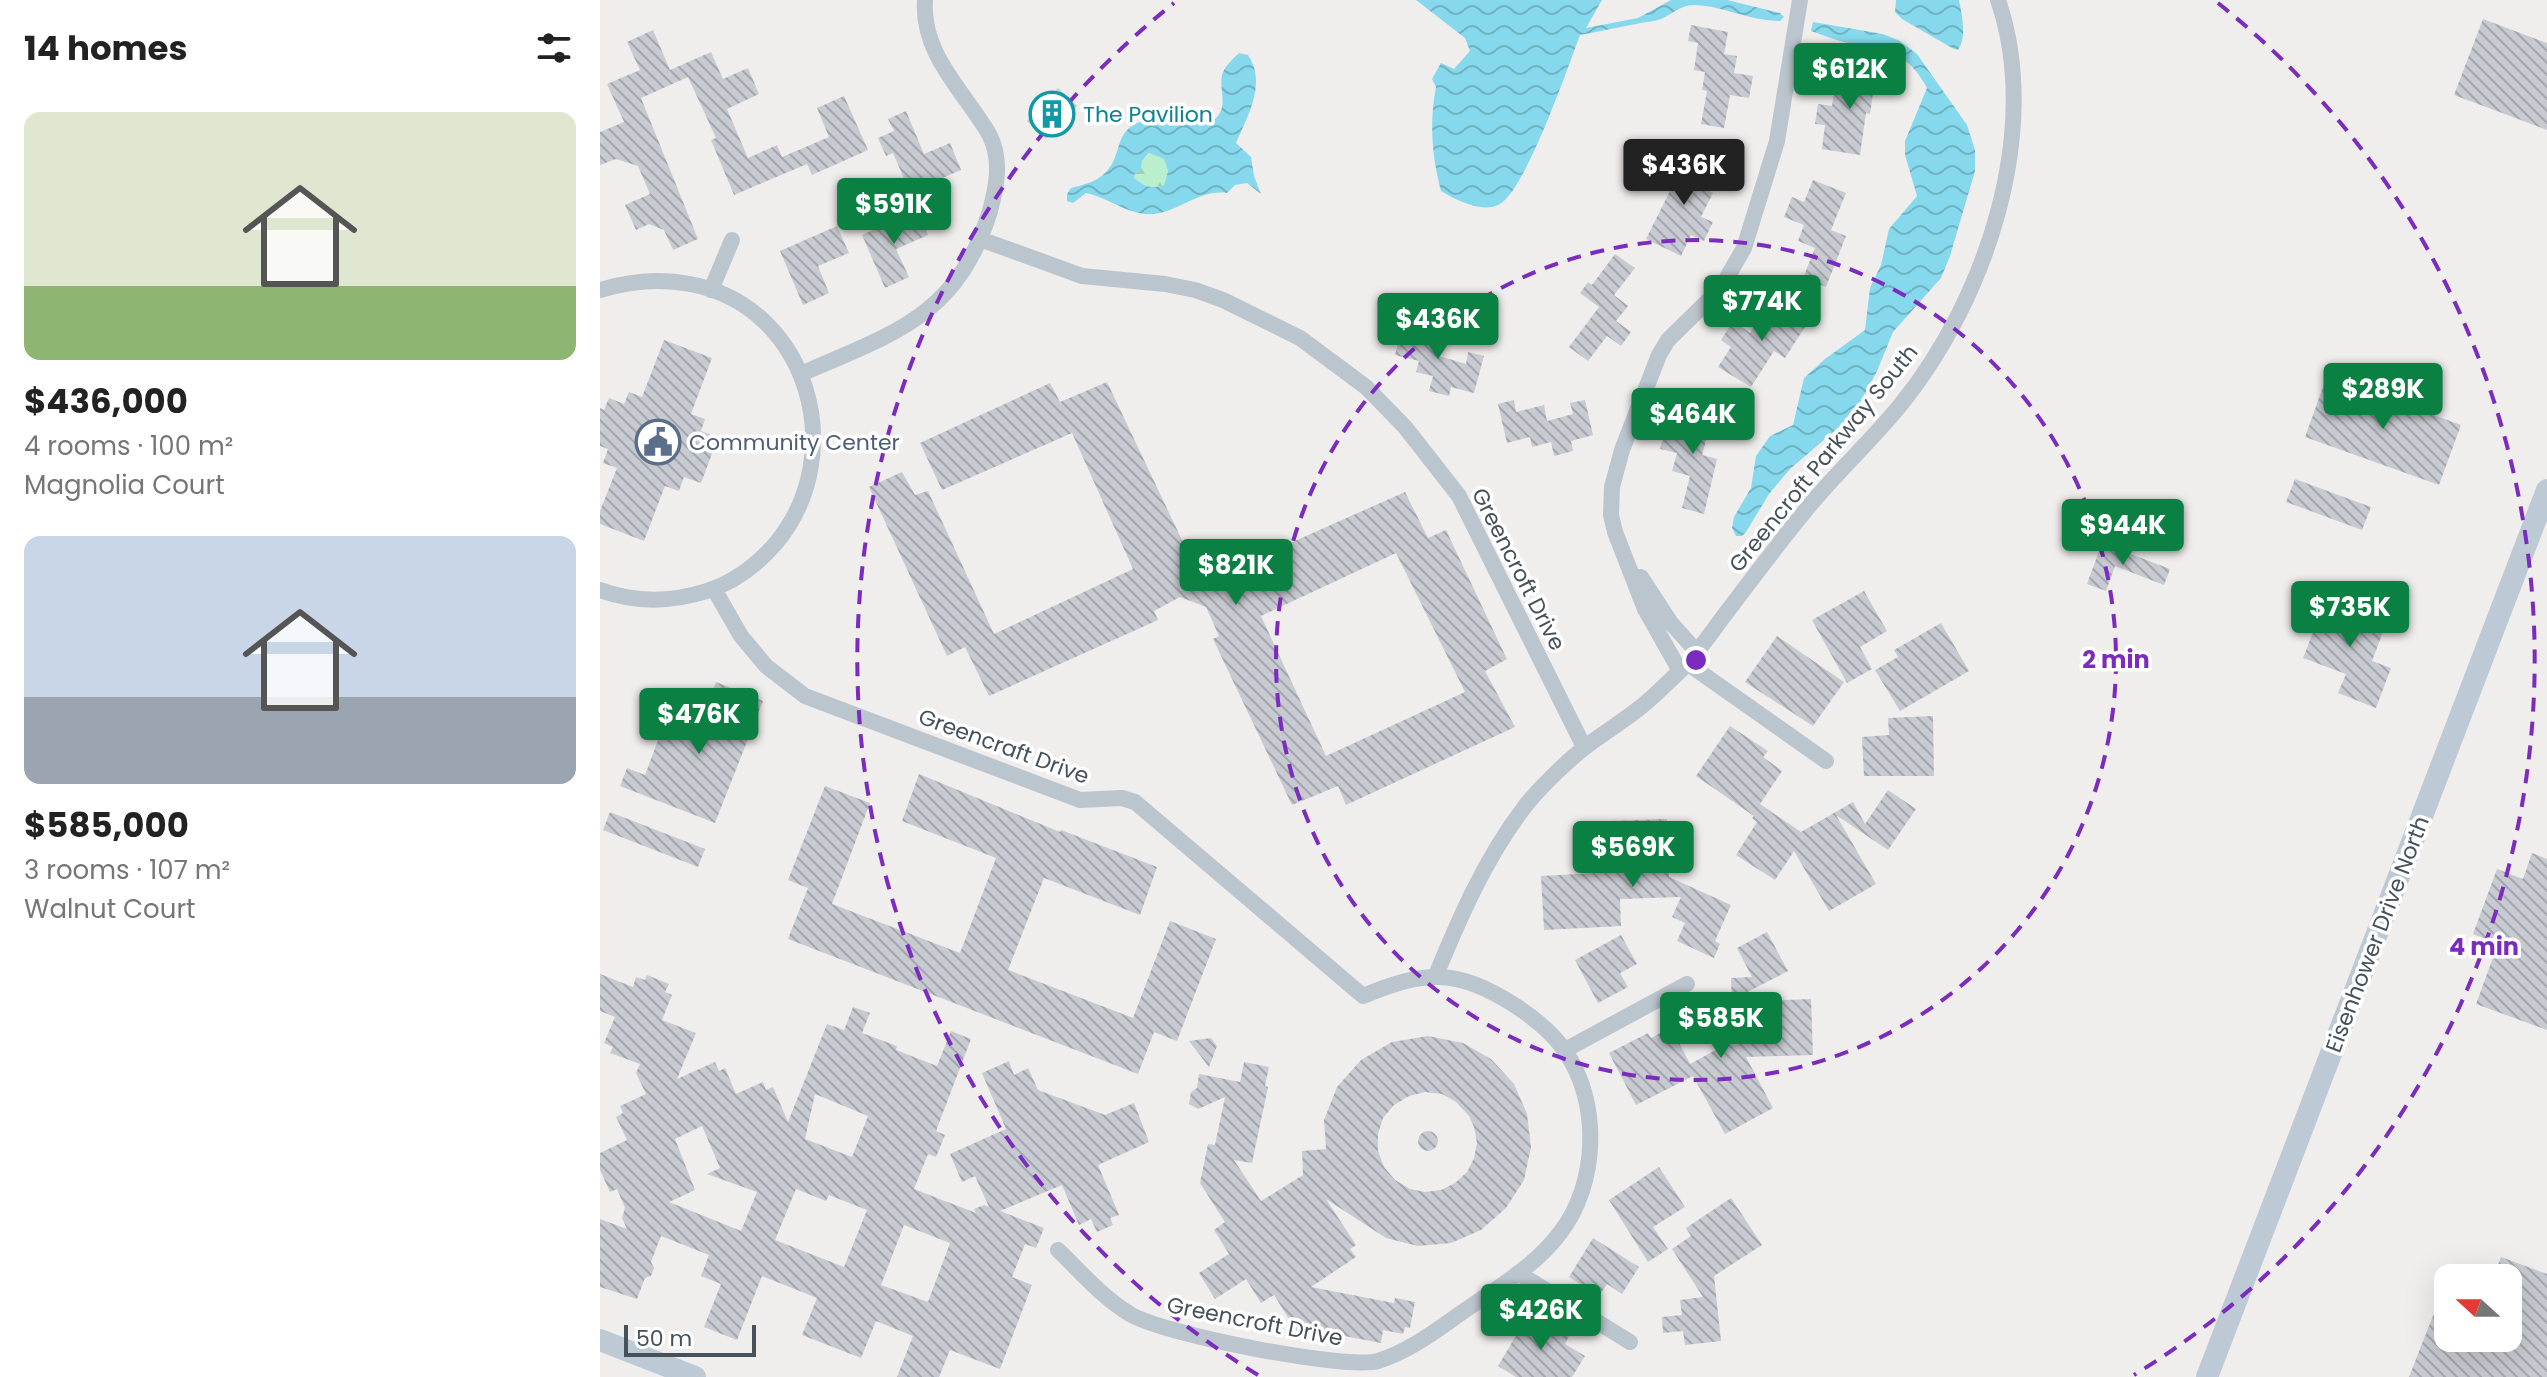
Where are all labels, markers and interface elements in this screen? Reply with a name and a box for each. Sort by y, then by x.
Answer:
text: 14 homes [24,24,188,72]
icon: filters [532,26,576,70]
pin: $612K [1794,43,1906,111]
text: $612K [1812,51,1888,87]
building icon: The Pavilion [1028,90,1076,138]
place label: The Pavilion [1083,99,1213,130]
pin: $436K [1628,139,1740,207]
text: $436K [1641,147,1727,183]
icon: home [228,164,372,308]
pin: $591K [838,178,950,246]
text: $591K [855,186,933,222]
pin: $774K [1706,275,1818,343]
text: $774K [1722,283,1802,319]
pin: $436K [1382,293,1494,361]
text: $436K [1395,301,1481,337]
street label: Greencroft Parkway South [1722,338,1925,579]
pin: $289K [2327,363,2439,431]
text: $289K [2342,371,2424,407]
text: $436,000 [24,377,188,425]
pin: $464K [1637,388,1749,456]
text: $464K [1650,396,1737,432]
public building icon: Community Center [634,418,682,466]
place label: Community Center [689,427,900,458]
text: 4 rooms · 100 m² [24,428,233,464]
text: Magnolia Court [24,467,225,503]
street label: Greencroft Drive [1464,483,1573,656]
pin: $944K [2067,499,2179,567]
text: $944K [2080,507,2166,543]
pin: $821K [1180,539,1292,607]
text: $821K [1198,547,1274,583]
pin: $735K [2294,581,2406,649]
icon: home [228,588,372,732]
text: $735K [2309,589,2391,625]
text: 2 min [2082,643,2150,676]
centre of rings [1682,646,1710,674]
pin: $476K [643,688,755,756]
text: $476K [657,696,741,732]
street label: Greencraft Drive [914,701,1093,792]
text: $585,000 [24,801,189,849]
street label: Eisenhower Drive North [2318,812,2437,1057]
pin: $569K [1577,821,1689,889]
text: $569K [1591,829,1675,865]
text: 3 rooms · 107 m² [24,852,230,888]
text: Walnut Court [24,891,196,927]
text: 4 min [2449,930,2519,963]
pin: $585K [1665,992,1777,1060]
text: $585K [1678,1000,1764,1036]
north arrow [2434,1264,2522,1352]
map controls [2434,1264,2522,1352]
pin: $426K [1485,1284,1597,1352]
street label: Greencroft Drive [1164,1289,1346,1354]
text: $426K [1499,1292,1583,1328]
scale bar [624,1321,756,1357]
text: 50 m [636,1323,692,1354]

